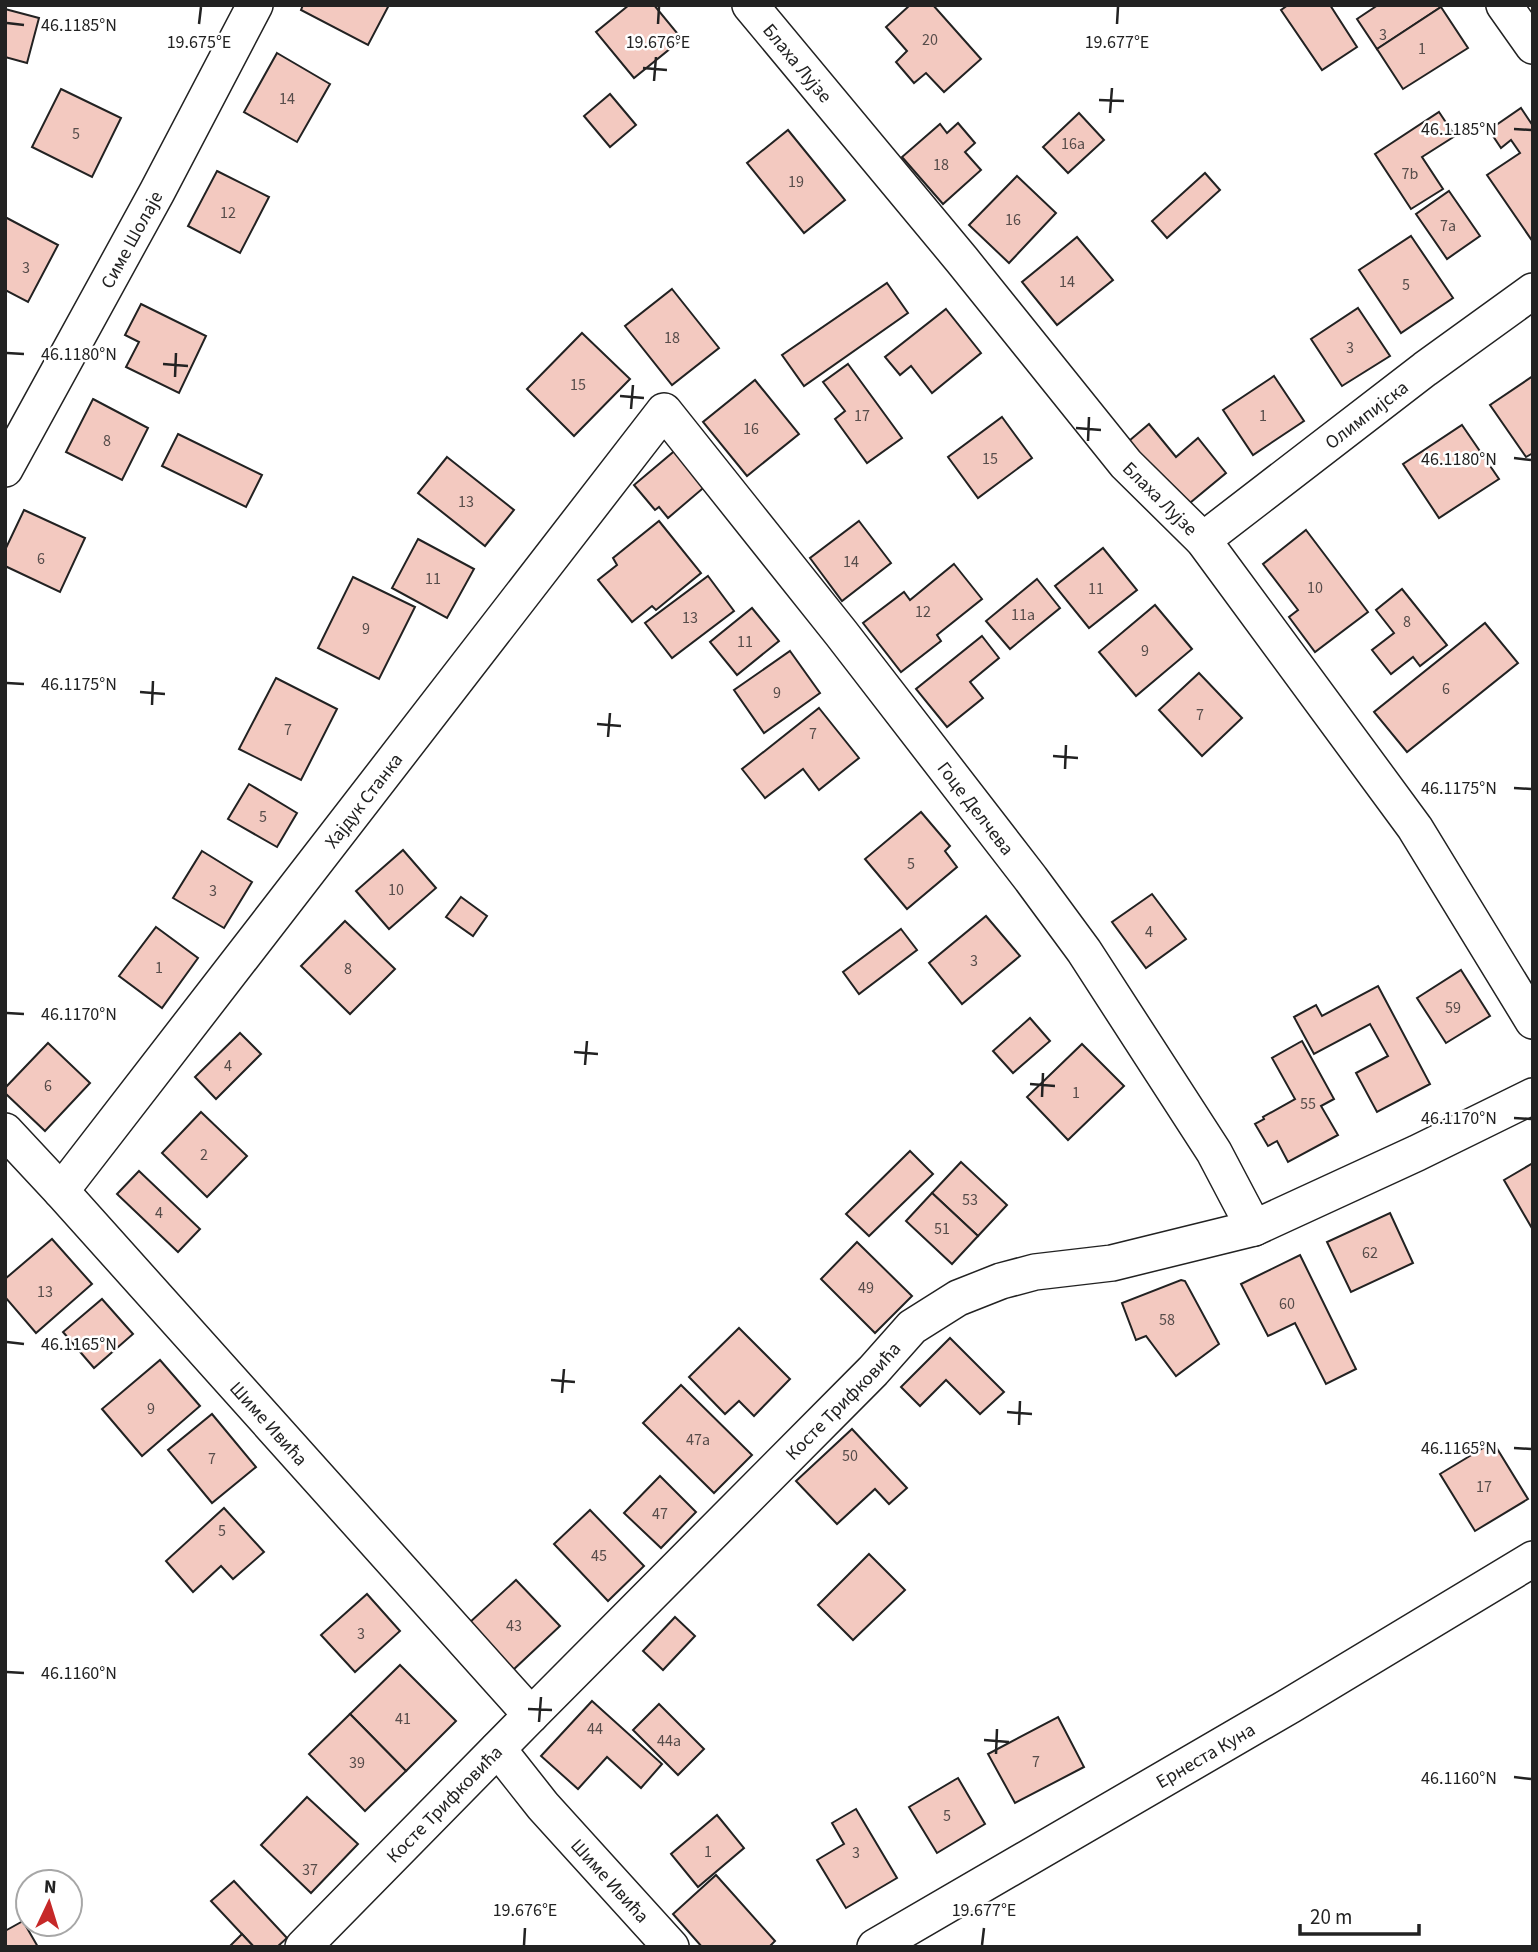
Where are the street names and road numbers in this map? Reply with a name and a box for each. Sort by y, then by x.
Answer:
street label: Блаха Лујзе [756,18,838,109]
street label: Симе Шолаје [95,186,170,294]
street label: Олимпијска [1320,375,1414,456]
street label: Блаха Лујзе [1116,456,1203,543]
street label: Хајдук Станка [319,748,410,854]
street label: Гоце Делчева [930,756,1020,861]
street label: Косте Трифковића [780,1337,908,1467]
street label: Шиме Ивића [223,1376,313,1472]
street label: Ернеста Куна [1151,1717,1261,1796]
street label: Косте Трифковића [381,1740,509,1870]
street label: Шиме Ивића [564,1833,655,1929]

